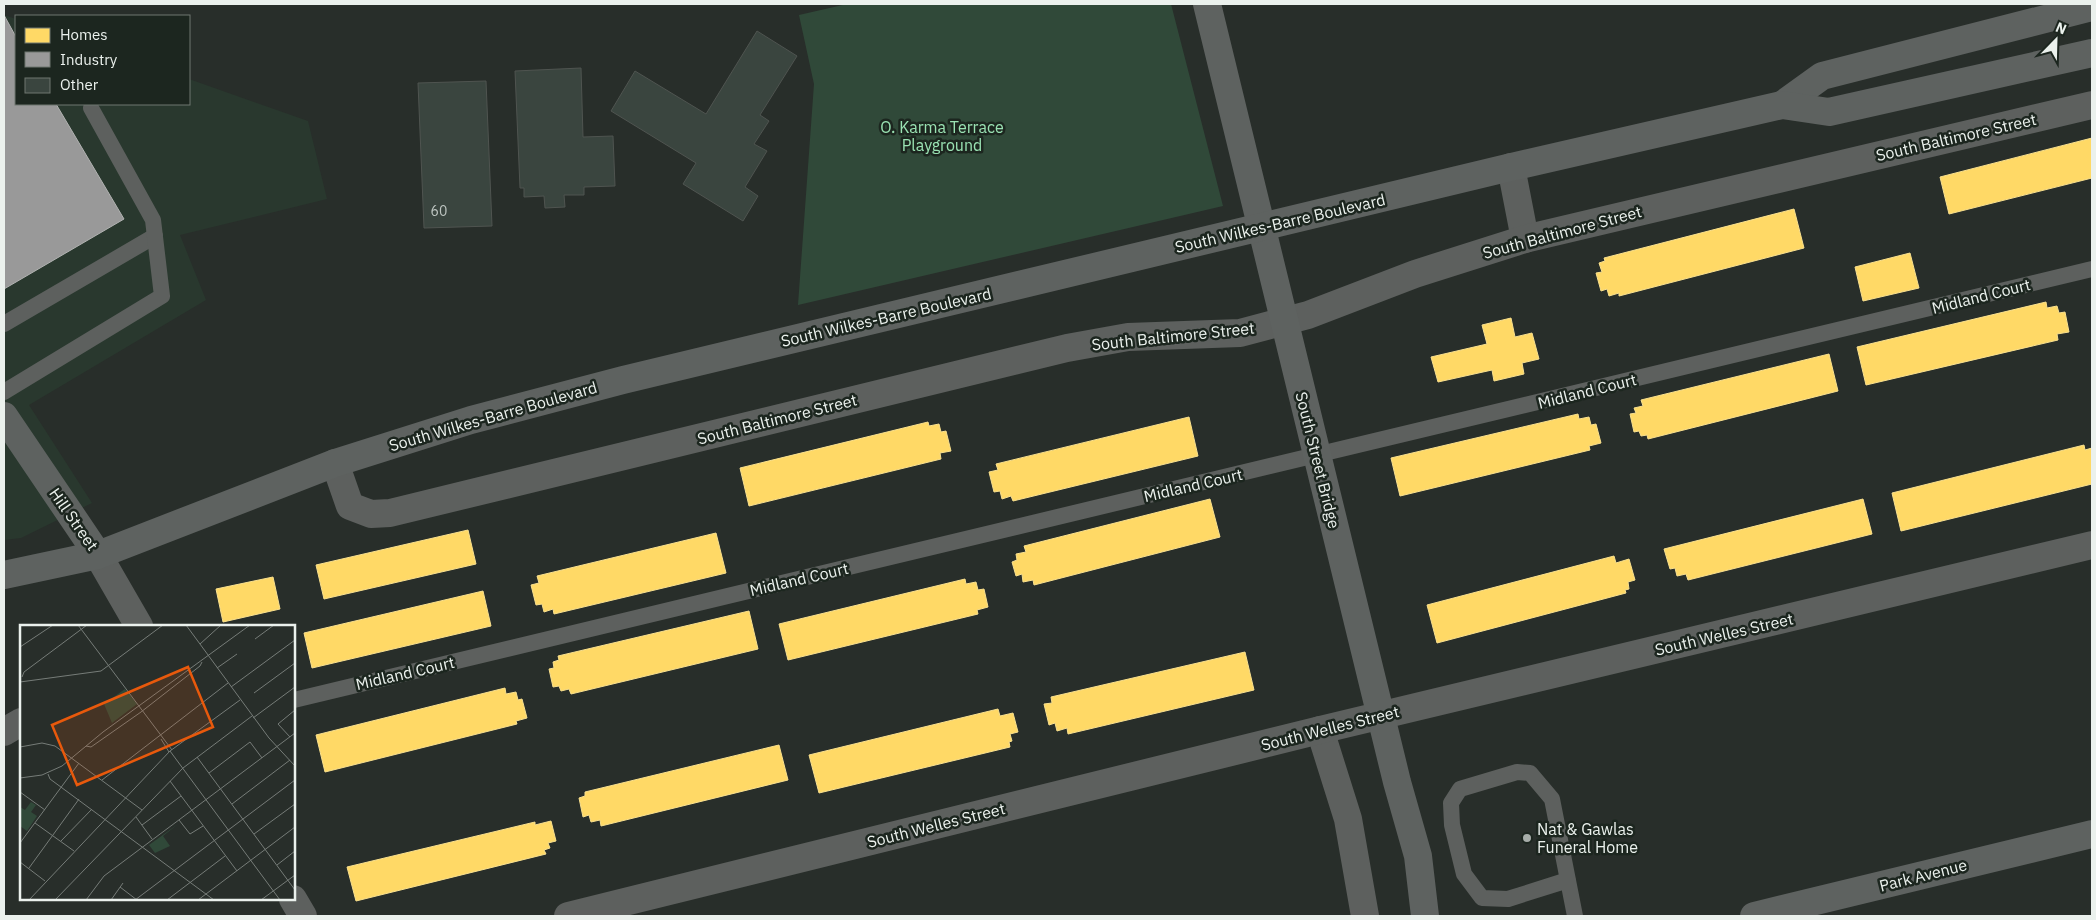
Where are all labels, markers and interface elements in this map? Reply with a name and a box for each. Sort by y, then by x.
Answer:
legend [15,15,190,105]
north arrow [2031,15,2081,65]
text: N [2053,18,2069,38]
text: Homes [60,25,108,44]
text: Industry [60,50,118,69]
text: Other [60,75,99,94]
street label: South Baltimore Street [1874,109,2038,165]
park label: O. Karma Terrace Playground [880,117,1004,155]
street label: South Wilkes-Barre Boulevard [1173,189,1387,257]
street label: South Baltimore Street [1480,201,1644,263]
house number: 60 [431,202,447,220]
street label: Midland Court [1930,274,2032,318]
street label: South Wilkes-Barre Boulevard [779,283,993,351]
street label: South Baltimore Street [1090,317,1256,355]
street label: Midland Court [1536,369,1638,413]
street label: South Wilkes-Barre Boulevard [387,377,599,455]
street label: South Baltimore Street [695,389,859,449]
street label: South Street Bridge [1291,390,1345,531]
street label: Midland Court [1142,464,1244,506]
street label: Hill Street [45,484,103,554]
street label: Midland Court [748,558,850,600]
street label: South Welles Street [1653,608,1795,660]
inset map [20,625,295,900]
street label: Midland Court [354,652,456,694]
street label: South Welles Street [1259,701,1401,755]
street label: South Welles Street [865,798,1007,852]
place label: Nat & Gawlas Funeral Home [1537,819,1638,857]
marker: Nat & Gawlas Funeral Home [1521,832,1533,844]
street label: Park Avenue [1877,854,1969,896]

